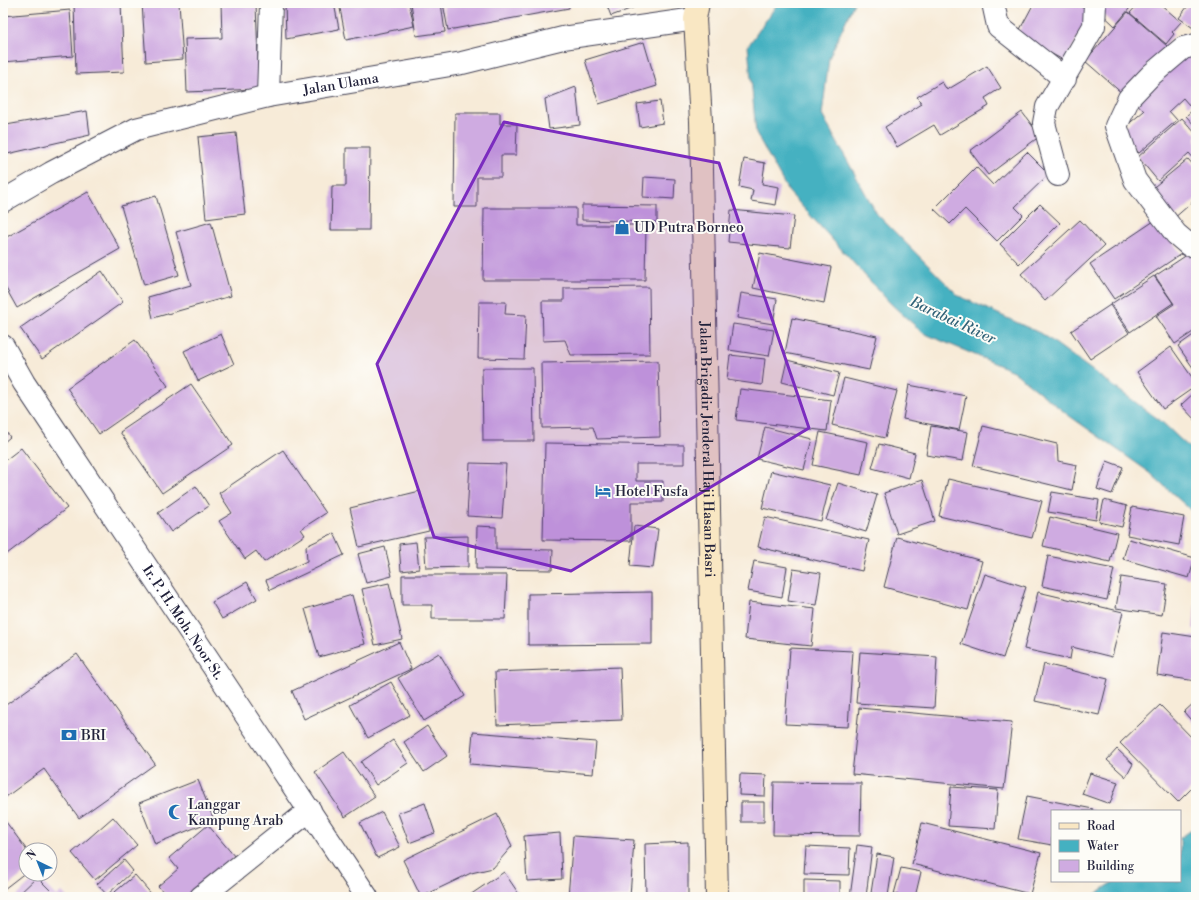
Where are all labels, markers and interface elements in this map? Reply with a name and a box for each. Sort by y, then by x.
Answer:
street label: Jalan Ulama [301,69,381,100]
shop icon: UD Putra Borneo [613,218,631,236]
place label: UD Putra Borneo [634,219,744,237]
water label: Barabai River [906,292,999,349]
street label: Jalan Brigadir Jenderal Haji Hasan Basri [695,320,718,578]
hotel icon: Hotel Fusfa [594,482,612,500]
place label: Hotel Fusfa [615,483,689,501]
street label: Ir. P. H. Moh. Noor St. [138,562,227,683]
bank icon: BRI [60,726,78,744]
place label: BRI [80,727,107,745]
place label: Langgar Kampung Arab [188,796,283,830]
mosque icon: Langgar Kampung Arab [167,803,185,821]
legend [1051,810,1181,882]
text: Road [1087,819,1115,834]
text: Water [1086,839,1119,854]
north arrow [18,842,58,882]
text: N [24,847,40,864]
text: Building [1086,859,1135,874]

